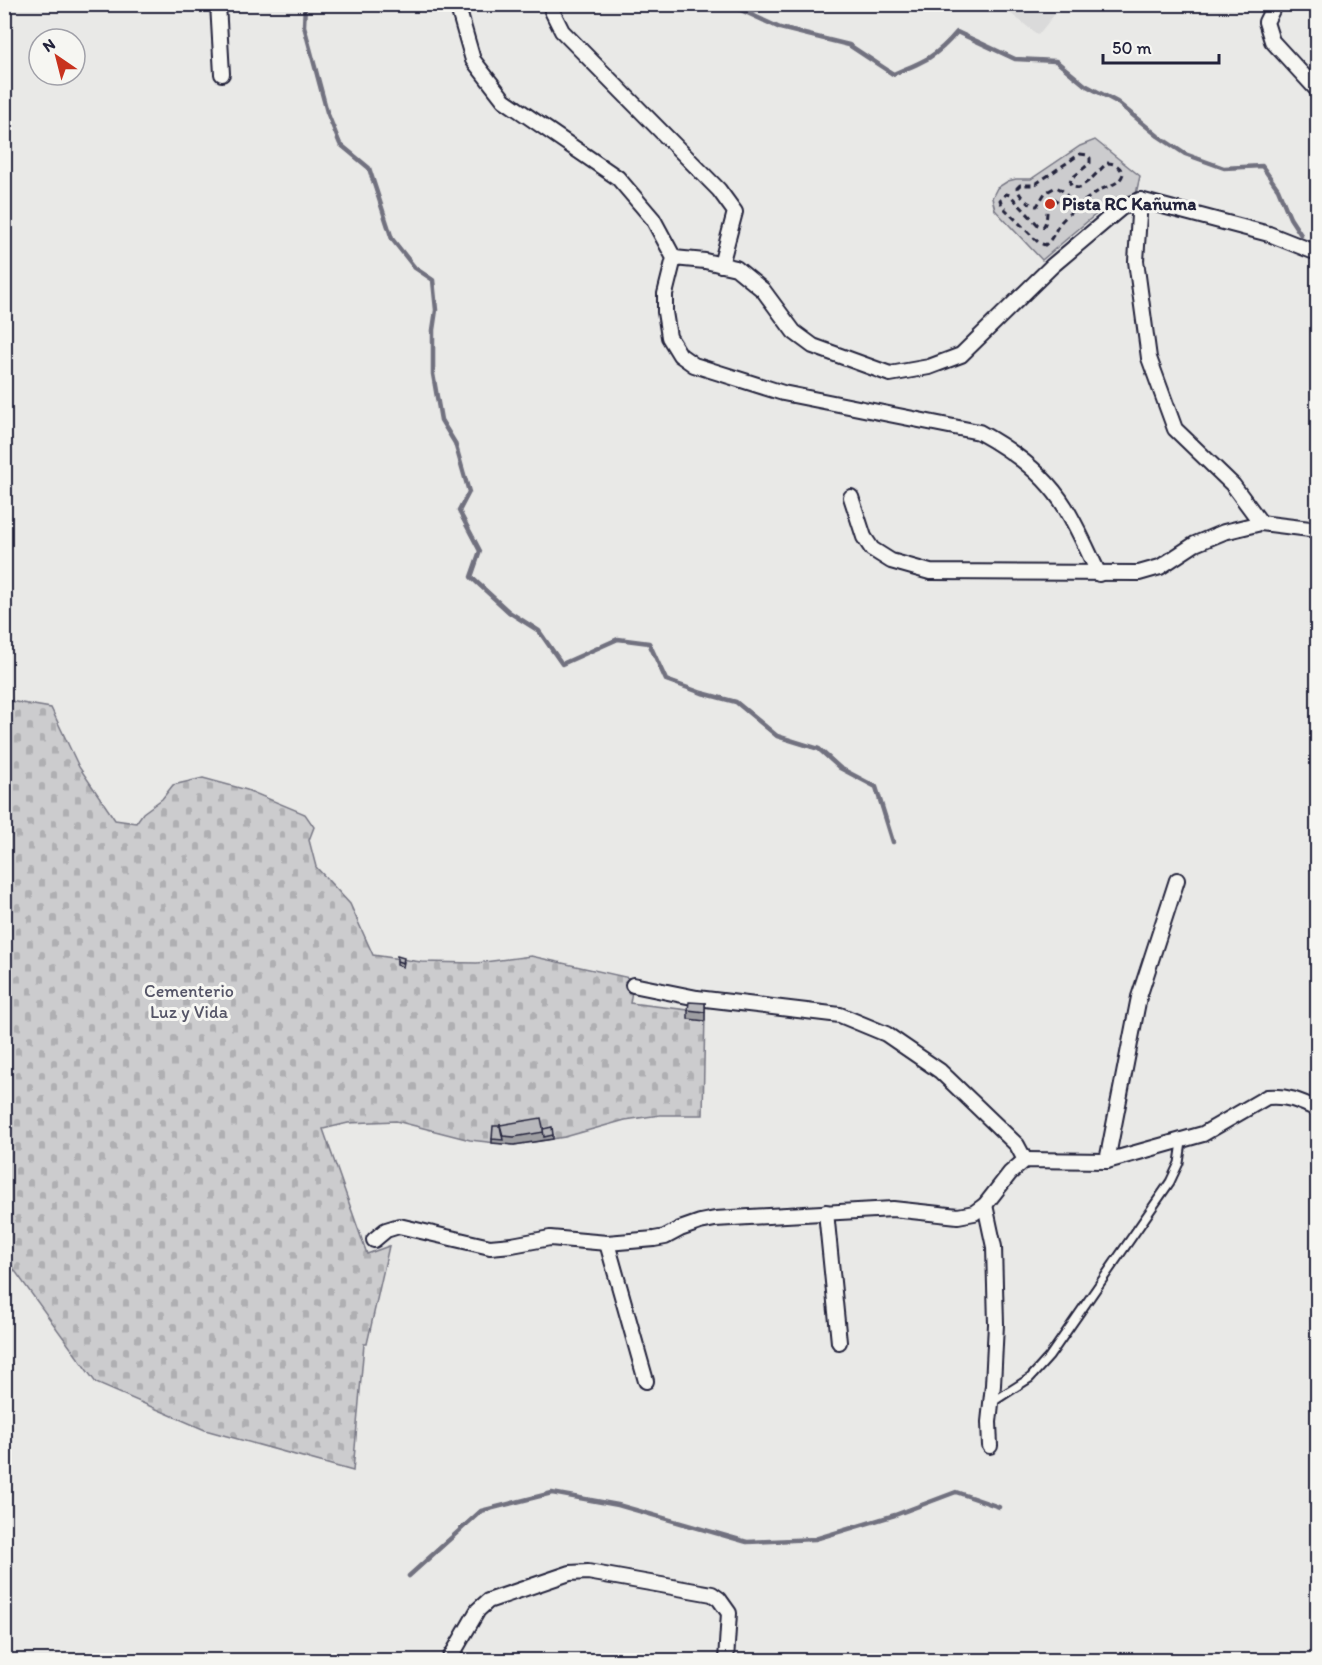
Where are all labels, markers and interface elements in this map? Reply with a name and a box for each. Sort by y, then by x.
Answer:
north arrow [27,27,87,87]
scale bar [1103,27,1218,65]
text: N [39,34,59,56]
text: 50 m [1112,37,1152,59]
place label: Pista RC Kañuma [1062,193,1196,215]
marker: Pista RC Kañuma [1043,197,1057,211]
park label: Cementerio Luz y Vida [144,980,234,1023]

